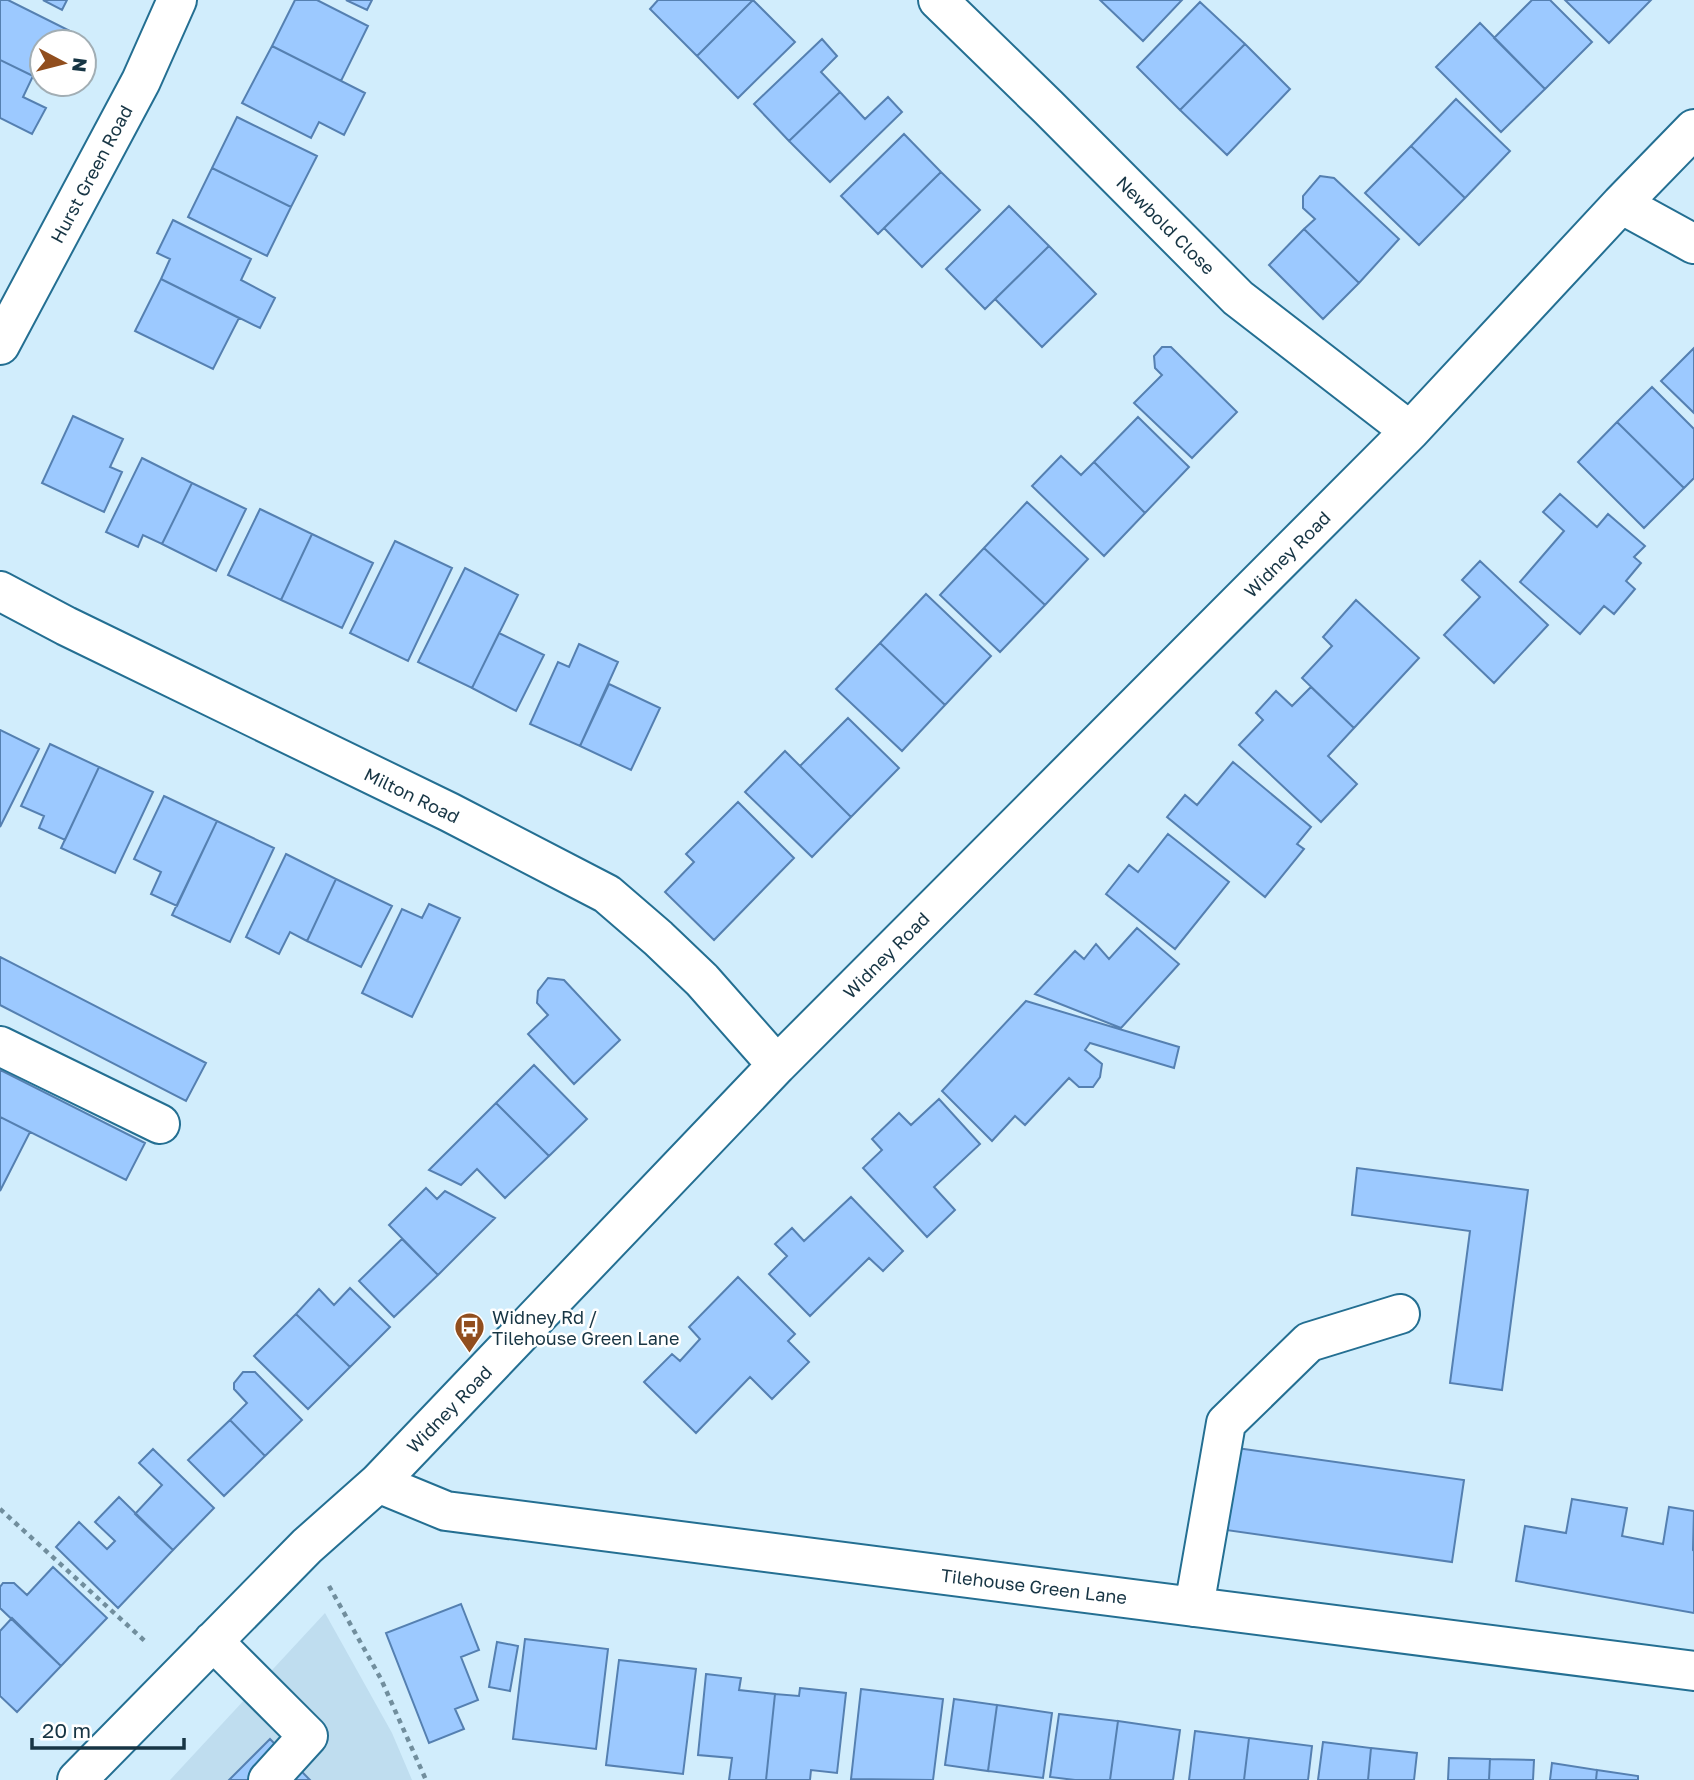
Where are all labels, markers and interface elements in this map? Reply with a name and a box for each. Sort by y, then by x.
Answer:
north arrow [28,28,98,98]
text: N [68,57,93,74]
street label: Hurst Green Road [45,101,137,247]
street label: Newbold Close [1112,171,1220,279]
street label: Widney Road [1239,506,1335,602]
street label: Milton Road [361,762,463,828]
street label: Widney Road [838,907,934,1003]
place label: Widney Rd / Tilehouse Green Lane [492,1306,679,1349]
bus stop icon: Widney Rd / Tilehouse Green Lane [452,1310,486,1354]
street label: Widney Road [402,1361,496,1457]
street label: Tilehouse Green Lane [940,1564,1128,1608]
scale bar [32,1706,184,1750]
text: 20 m [42,1717,91,1743]

